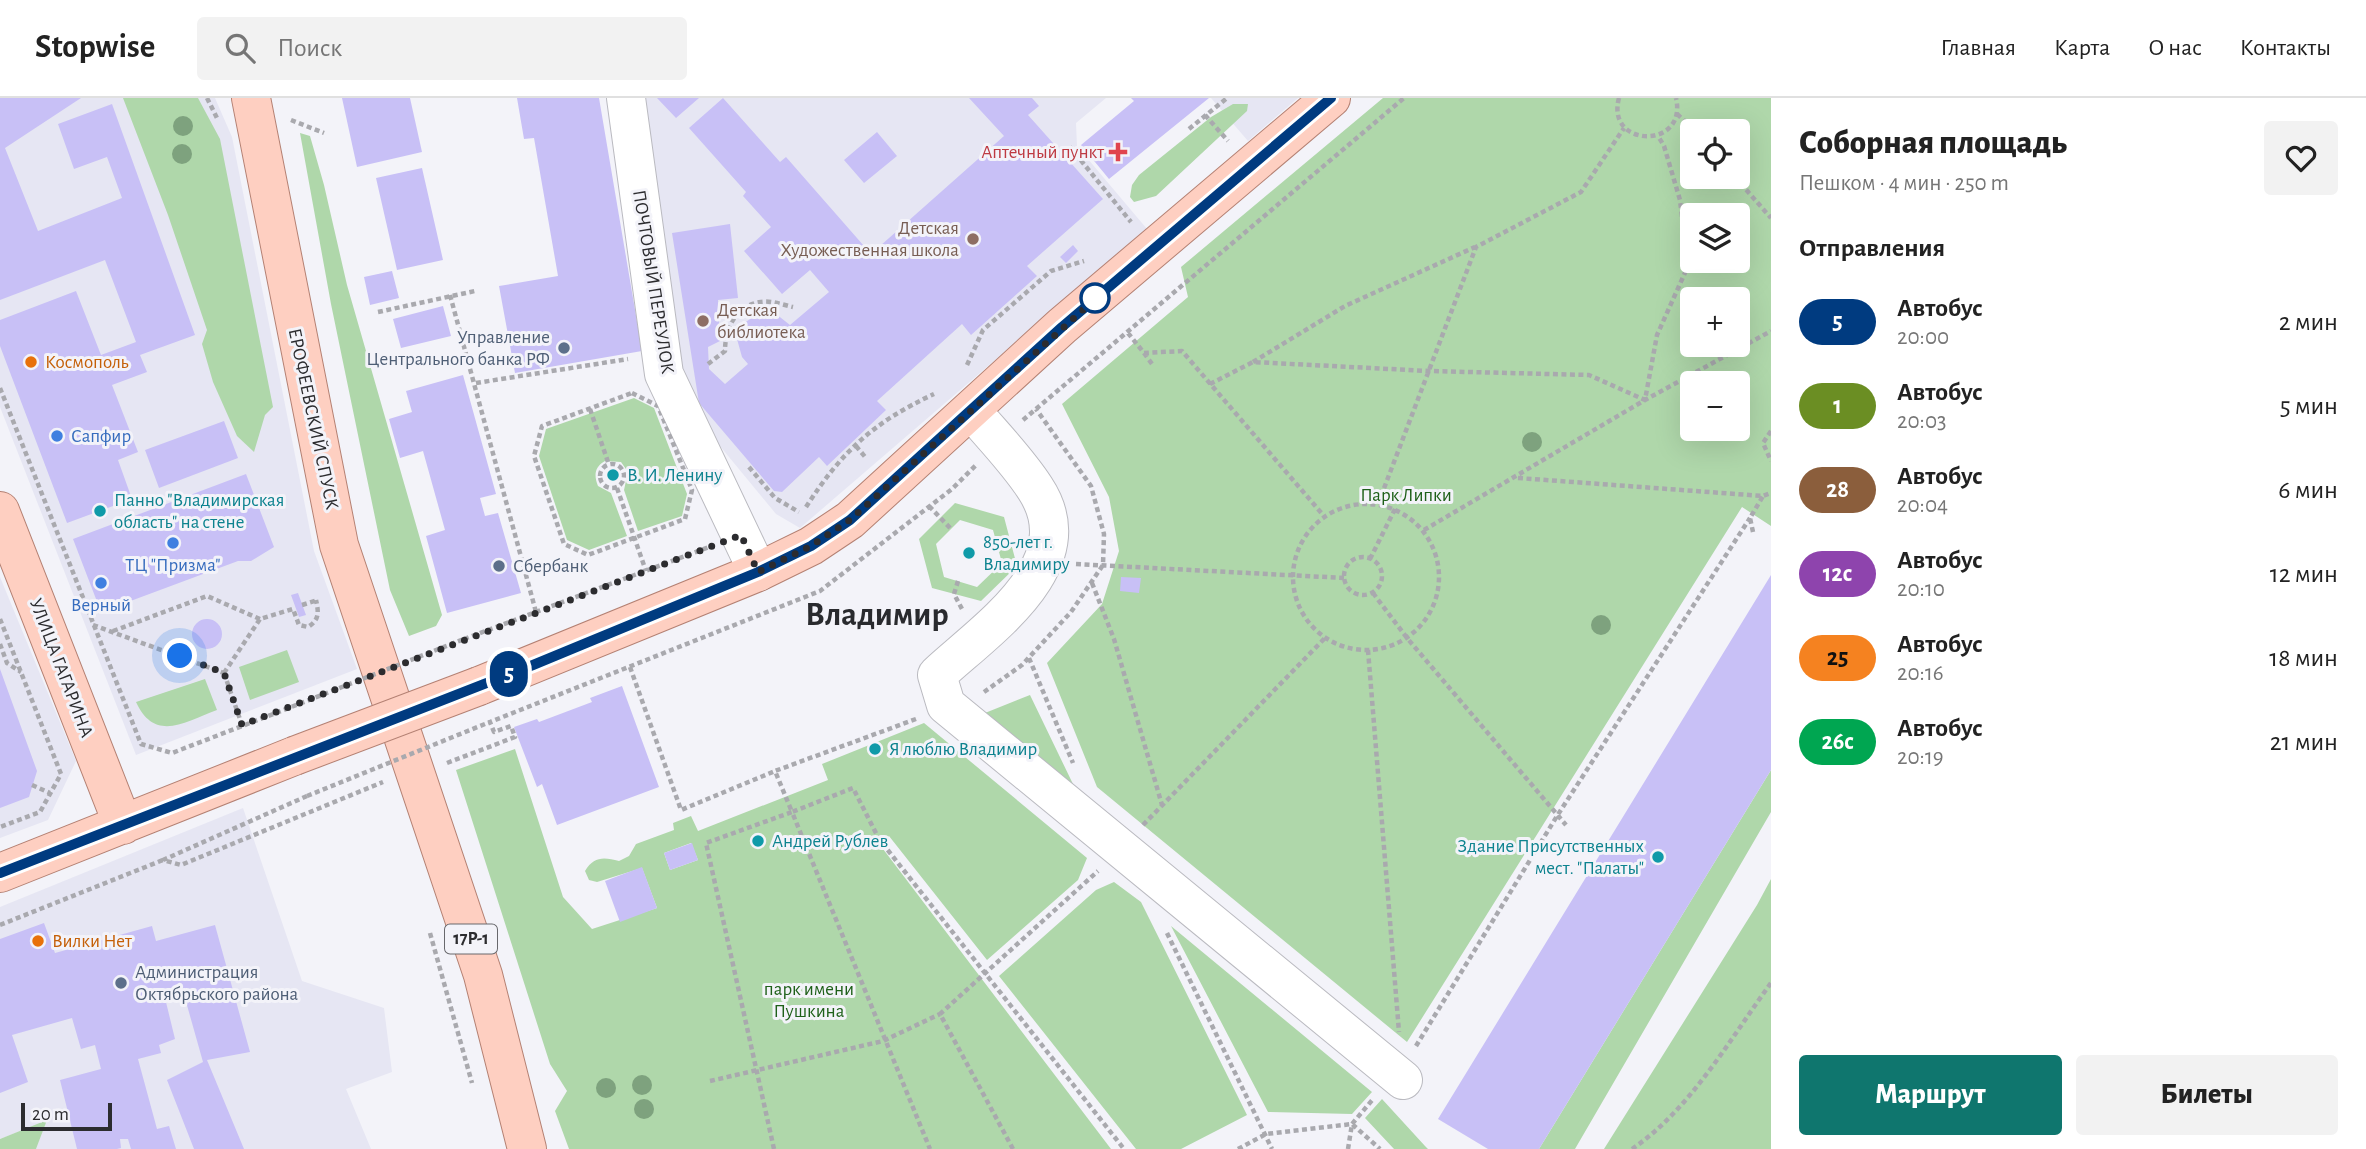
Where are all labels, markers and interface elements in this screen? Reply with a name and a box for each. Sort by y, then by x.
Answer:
search box [197,17,687,80]
icon: search [221,29,259,67]
text: Stopwise [35,31,155,64]
text: Поиск [277,35,342,61]
text: Главная [1941,36,2016,60]
text: Карта [2054,36,2110,60]
text: О нас [2148,36,2202,60]
text: Контакты [2240,36,2331,60]
map controls [1680,119,1750,441]
button: locate [1680,119,1750,189]
button: heart [2264,121,2338,195]
text: Соборная площадь [1799,127,2067,160]
place label: Аптечный пункт [981,143,1104,162]
marker: Аптечный пункт [1110,144,1126,160]
text: Пешком · 4 мин · 250 m [1799,172,2009,195]
street label: ПОЧТОВЫЙ ПЕРЕУЛОК [629,188,678,375]
button: layers [1680,203,1750,273]
place label: Детская Художественная школа [780,219,959,260]
marker: Детская Художественная школа [965,231,981,247]
text: Отправления [1799,235,1945,261]
unlabelled marker [1080,283,1110,313]
button: + [1680,287,1750,357]
text: Автобус [1897,295,1983,321]
place label: Детская библиотека [717,301,806,342]
text: 2 мин [2279,309,2338,335]
text: 5 [1832,310,1843,334]
marker: Детская библиотека [695,313,711,329]
street label: ЕРОФЕЕВСКИЙ СПУСК [284,326,343,511]
text: 20:00 [1897,326,1949,349]
place label: Управление Центрального банка РФ [366,328,550,369]
marker: Управление Центрального банка РФ [556,340,572,356]
place label: Космополь [45,353,129,372]
marker: Космополь [23,354,39,370]
button: − [1680,371,1750,441]
text: Автобус [1897,379,1983,405]
text: 5 мин [2280,393,2338,419]
text: 1 [1833,394,1842,418]
text: 20:03 [1897,410,1947,433]
place label: Сапфир [71,427,131,446]
marker: Сапфир [49,428,65,444]
text: Автобус [1897,463,1983,489]
place label: В. И. Ленину [627,466,722,485]
marker: В. И. Ленину [605,467,621,483]
text: 6 мин [2278,477,2338,503]
text: 28 [1826,478,1849,502]
park label: Парк Липки [1360,486,1452,505]
place label: Панно "Владимирская область" на стене [114,491,284,532]
text: 20:04 [1897,494,1948,517]
marker: Панно "Владимирская область" на стене [92,503,108,519]
place label: 850-лет г. Владимиру [983,533,1070,574]
marker: ТЦ "Призма" [165,535,181,551]
marker: 850-лет г. Владимиру [961,545,977,561]
text: Автобус [1897,547,1983,573]
place label: ТЦ "Призма" [125,556,221,575]
place label: Сбербанк [513,557,589,576]
marker: Сбербанк [491,558,507,574]
text: 12 мин [2270,561,2338,587]
text: 12с [1823,562,1852,586]
marker: Верный [93,575,109,591]
text: 20:10 [1897,578,1945,601]
street label: УЛИЦА ГАГАРИНА [26,596,96,740]
place label: Верный [71,596,131,615]
district label: Владимир [805,599,949,632]
text: Автобус [1897,631,1983,657]
your location [162,638,197,673]
text: 18 мин [2269,645,2338,671]
text: 25 [1827,646,1848,670]
line badge: 5 [486,651,532,697]
text: 5 [504,662,514,686]
text: 20:16 [1897,662,1944,685]
text: Автобус [1897,715,1983,741]
text: 21 мин [2270,729,2338,755]
text: 26c [1821,730,1854,754]
place label: Я люблю Владимир [889,740,1037,759]
marker: Я люблю Владимир [867,741,883,757]
text: 20:19 [1897,746,1944,769]
place label: Андрей Рублев [772,832,889,851]
marker: Андрей Рублев [750,833,766,849]
place label: Здание Присутственных мест. "Палаты" [1458,837,1644,878]
marker: Здание Присутственных мест. "Палаты" [1650,849,1666,865]
road number: 17Р-1 [445,924,497,954]
place label: Вилки Нет [52,932,132,951]
marker: Вилки Нет [30,933,46,949]
place label: Администрация Октябрьского района [135,963,299,1004]
marker: Администрация Октябрьского района [113,975,129,991]
park label: парк имени Пушкина [764,980,854,1021]
button: Маршрут [1799,1055,2062,1135]
button: Билеты [2076,1055,2338,1135]
scale bar [21,1100,112,1132]
text: 20 m [32,1105,69,1124]

